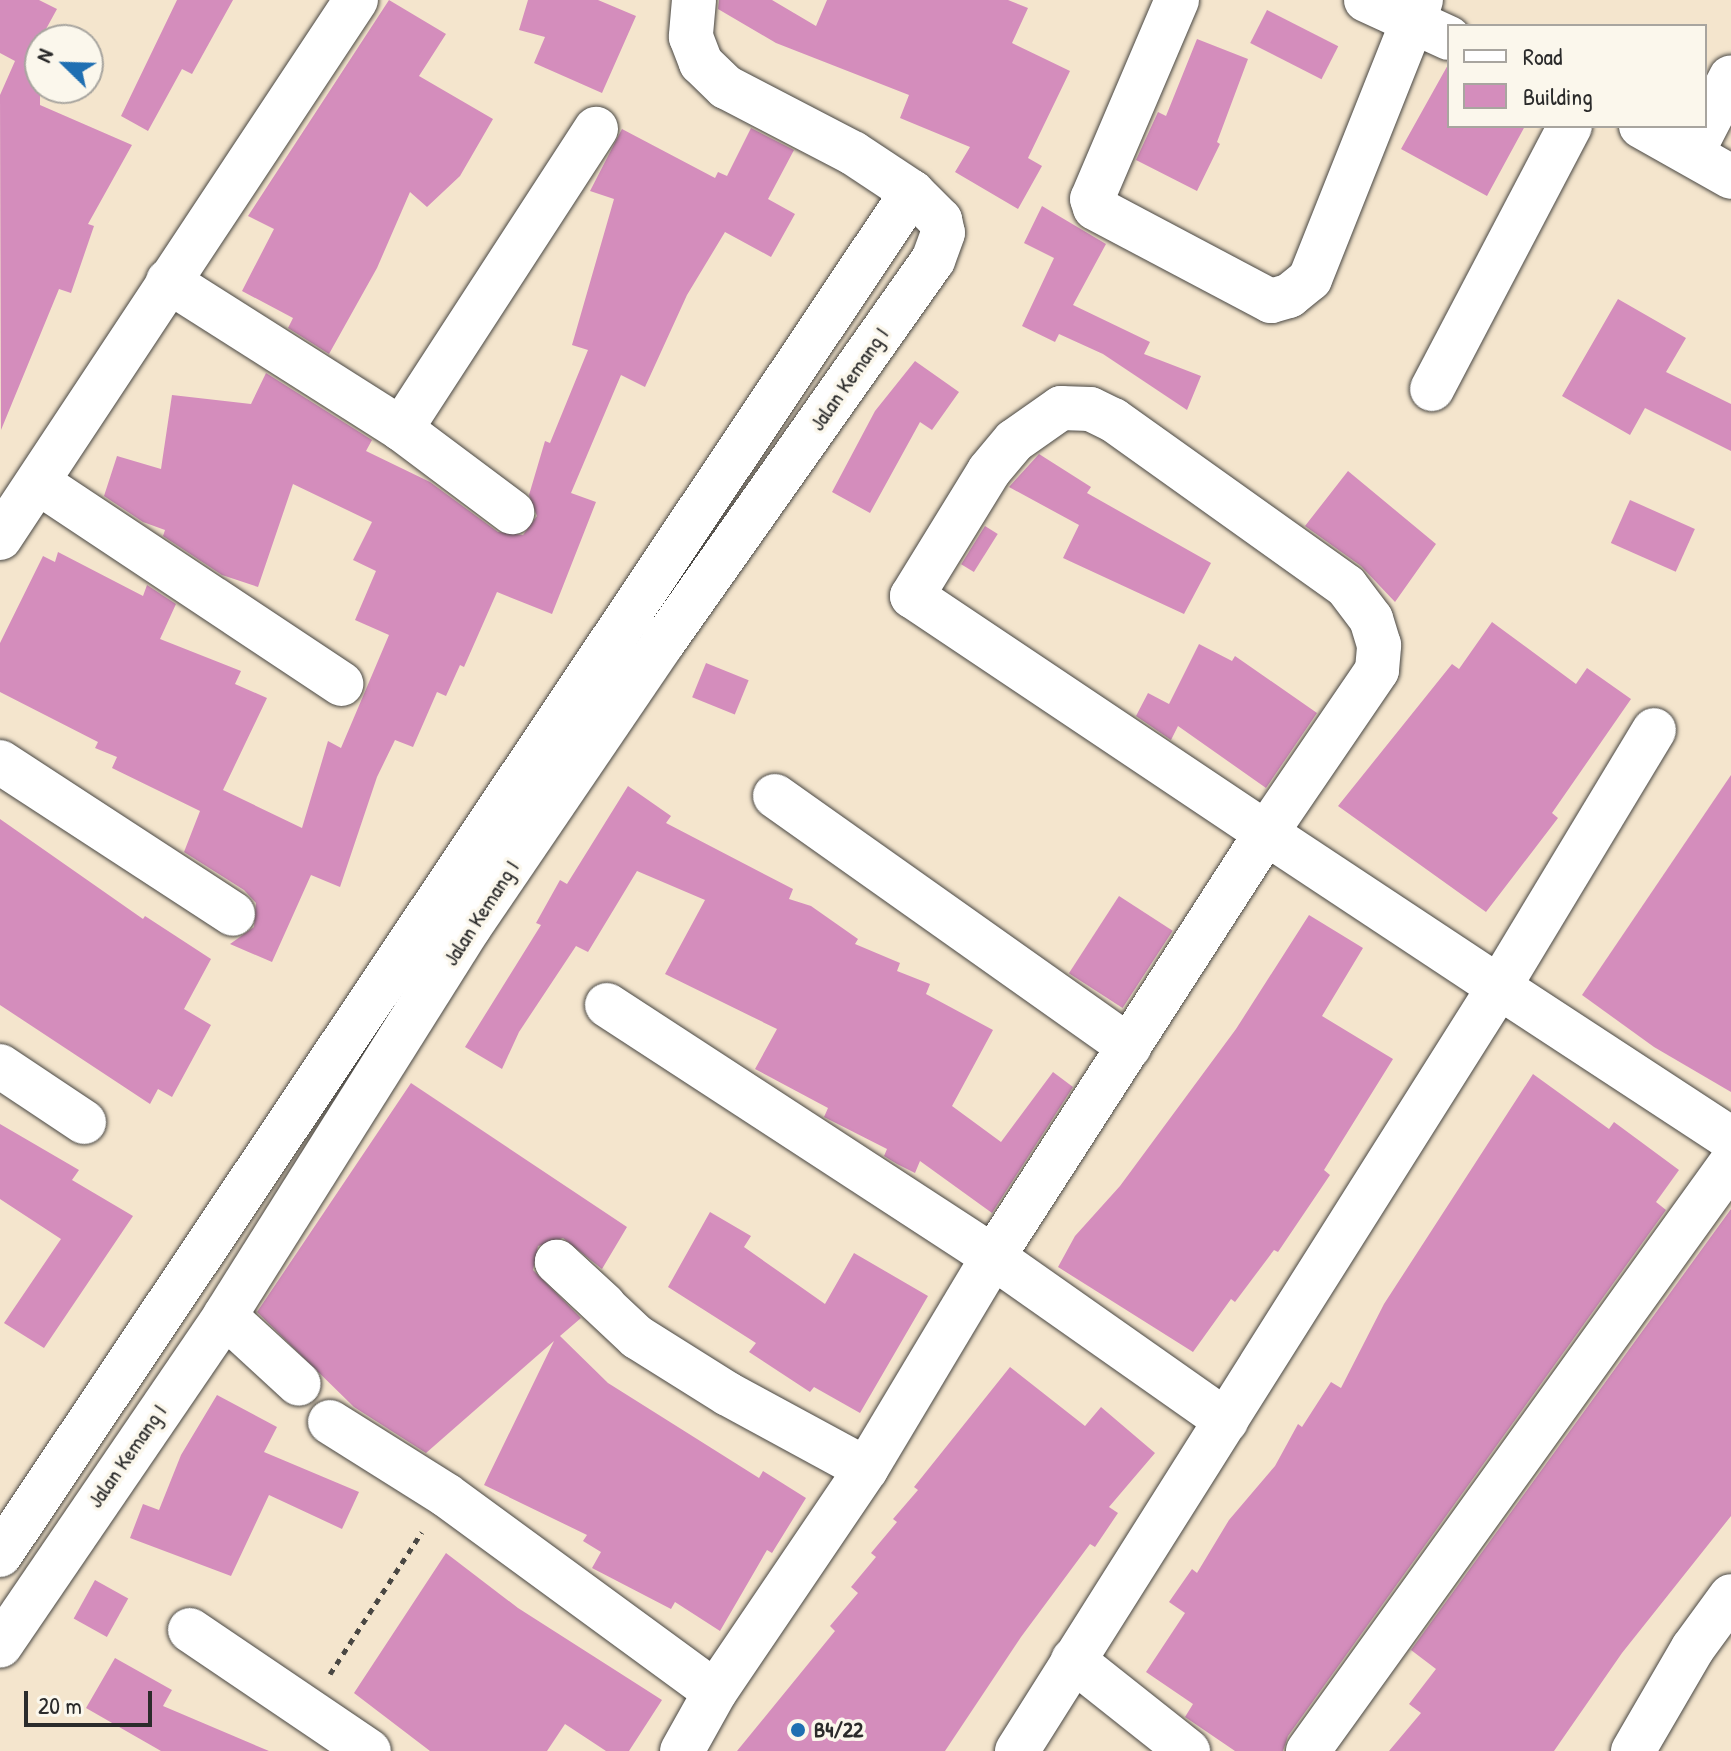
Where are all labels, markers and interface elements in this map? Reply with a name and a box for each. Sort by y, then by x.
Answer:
north arrow [24,24,104,104]
legend [1447,24,1707,128]
text: Road [1523,40,1562,72]
text: N [28,44,60,67]
text: Building [1523,80,1593,112]
street label: Jalan Kemang I [804,322,894,436]
street label: Jalan Kemang I [437,855,525,971]
street label: Jalan Kemang I [82,1399,172,1513]
scale bar [28,1675,156,1725]
text: 20 m [38,1689,82,1721]
place label: B4/22 [814,1717,863,1743]
marker: B4/22 [789,1721,807,1739]

